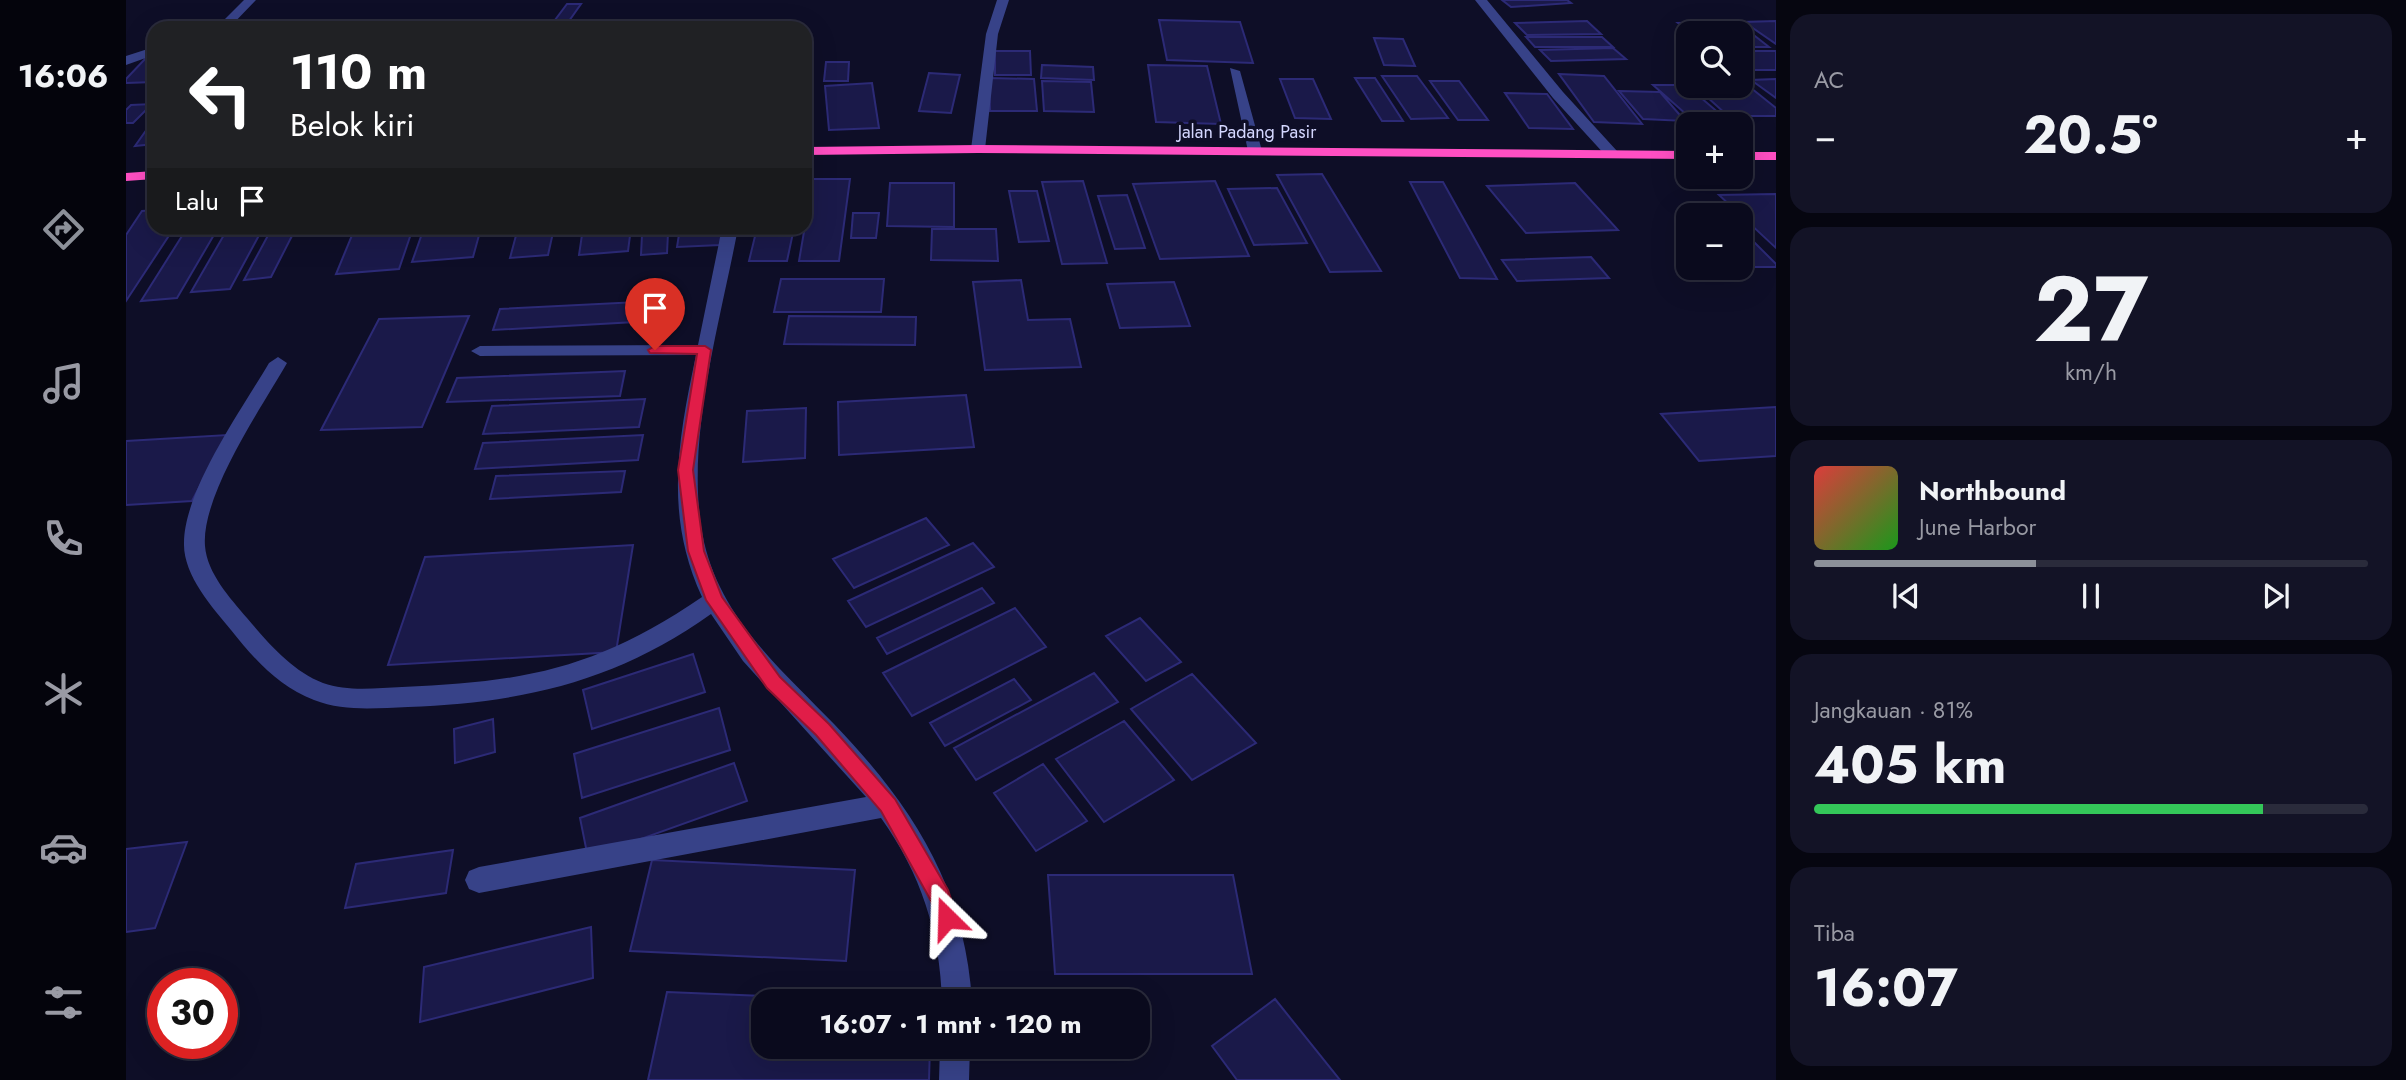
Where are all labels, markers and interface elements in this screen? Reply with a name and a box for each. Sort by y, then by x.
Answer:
map controls [1676,21,1753,280]
button: search [1676,21,1753,98]
text: 110 m [290,37,427,107]
icon: left [175,49,266,140]
text: 16:06 [18,53,108,99]
text: AC [1814,63,1844,97]
text: 20.5° [2023,97,2158,173]
text: Belok kiri [290,102,415,148]
text: − [1814,108,1836,163]
text: + [2345,108,2368,163]
button: + [1676,112,1753,189]
street label: Jalan Padang Pasir [1176,119,1317,145]
text: Lalu [175,182,219,220]
icon: arrive [233,182,271,220]
button: − [1676,203,1753,280]
icon: directions [39,205,88,254]
text: 27 [2034,244,2148,375]
pin [625,278,685,350]
icon: arrive [636,289,674,327]
text: km/h [2065,355,2117,389]
icon: music [39,359,88,408]
text: Northbound [1919,472,2066,510]
text: June Harbor [1919,510,2036,544]
icon: phone [39,514,88,563]
icon: previous [1887,577,1925,615]
icon: pause [2072,577,2110,615]
icon: next [2257,577,2295,615]
icon: climate [39,669,88,718]
text: Jangkauan · 81% [1814,693,1973,727]
text: 405 km [1814,727,2007,803]
icon: car [39,823,88,872]
position arrow [910,881,984,955]
text: Tiba [1814,916,1855,950]
text: 16:07 [1814,950,1958,1026]
speed limit sign: 30 [147,968,238,1059]
icon: filters [39,978,88,1027]
text: 16:07 · 1 mnt · 120 m [819,1005,1082,1043]

